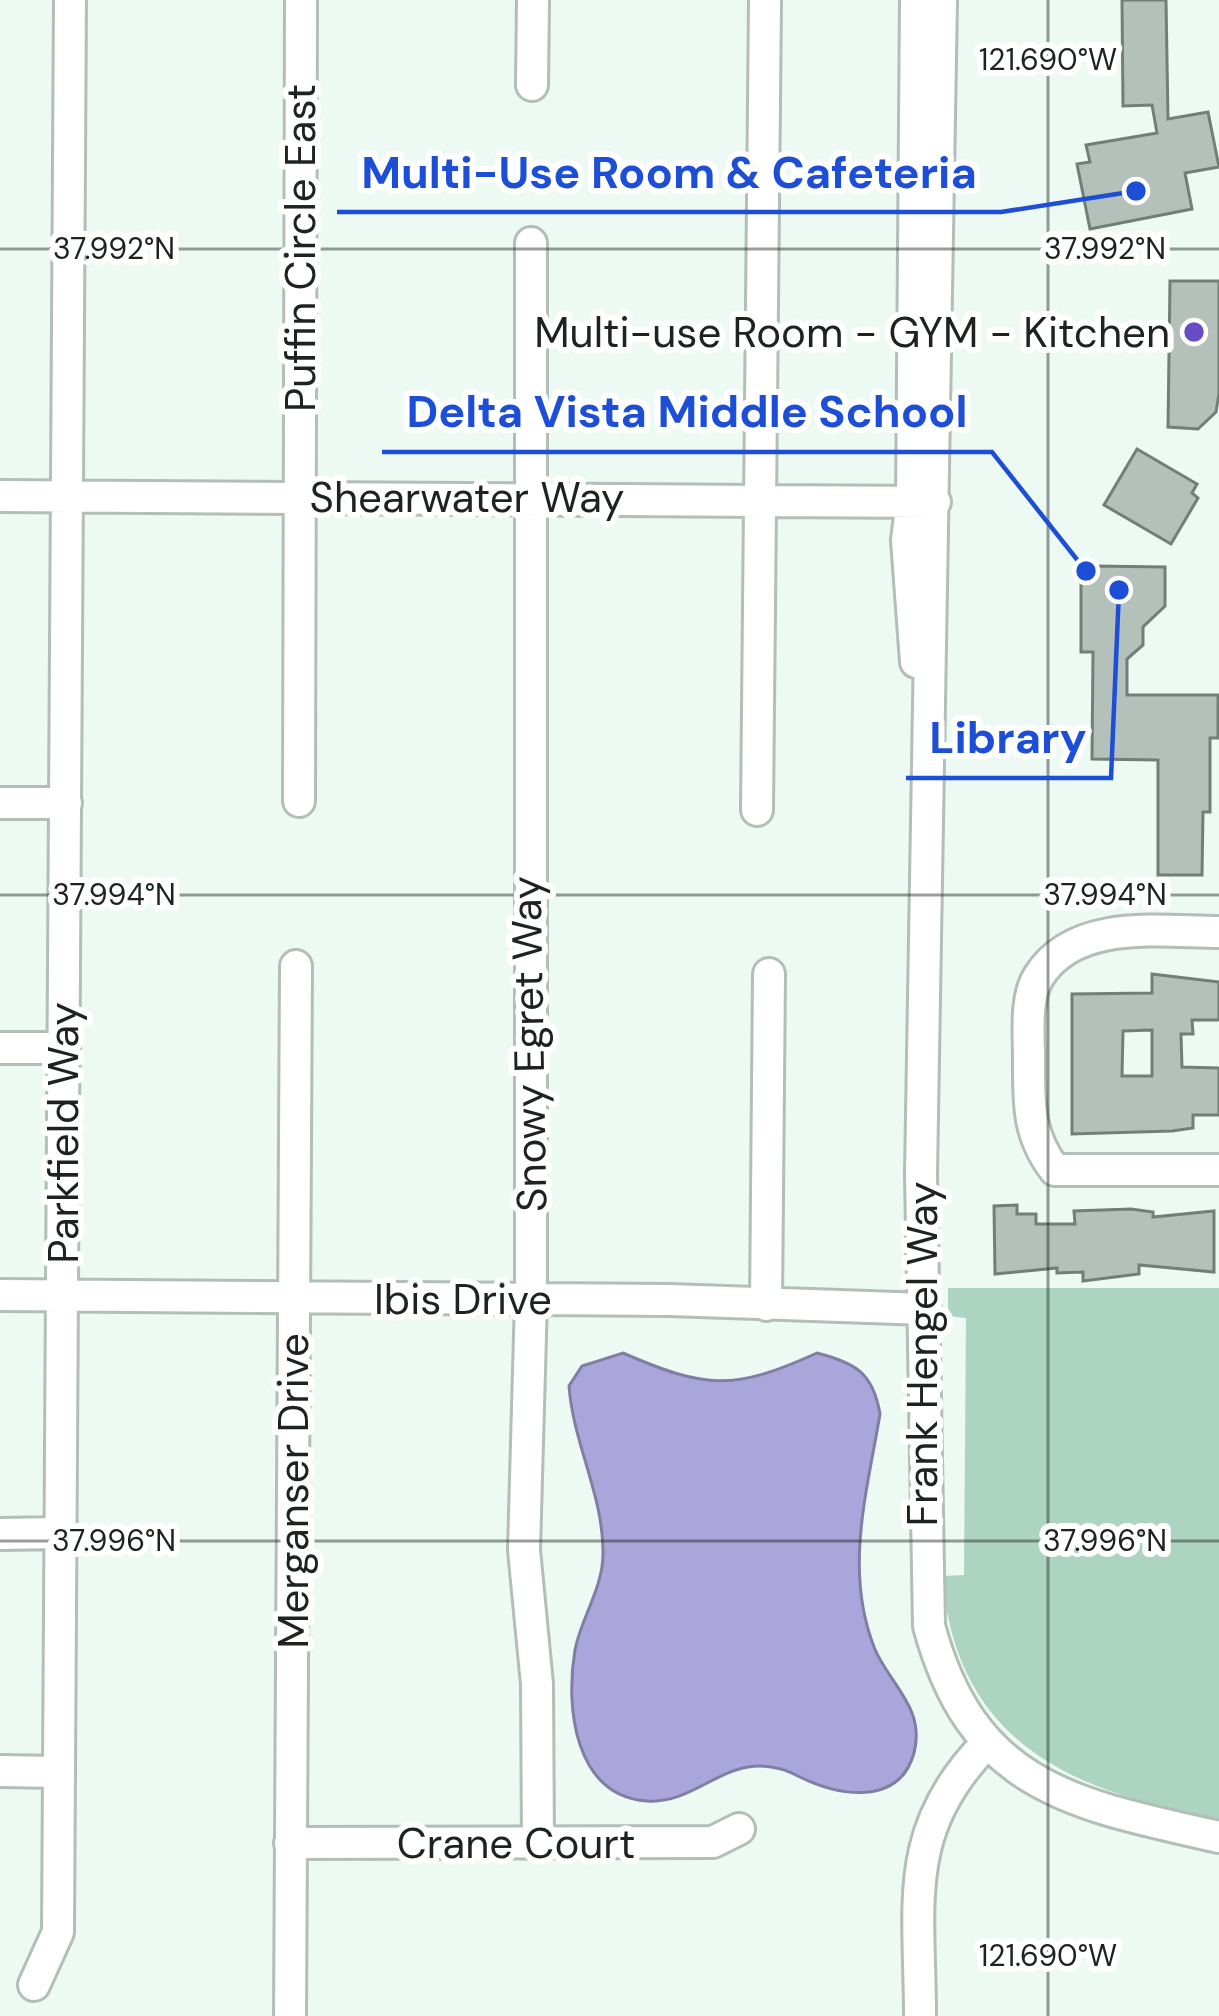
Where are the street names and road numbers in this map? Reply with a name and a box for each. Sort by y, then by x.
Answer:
street label: Puffin Circle East [273,84,328,412]
street label: Shearwater Way [310,470,624,525]
street label: Snowy Egret Way [499,876,559,1212]
street label: Parkfield Way [36,1002,91,1264]
street label: Frank Hengel Way [895,1181,950,1527]
street label: Ibis Drive [374,1272,552,1327]
street label: Merganser Drive [266,1333,321,1649]
street label: Crane Court [397,1816,635,1871]

